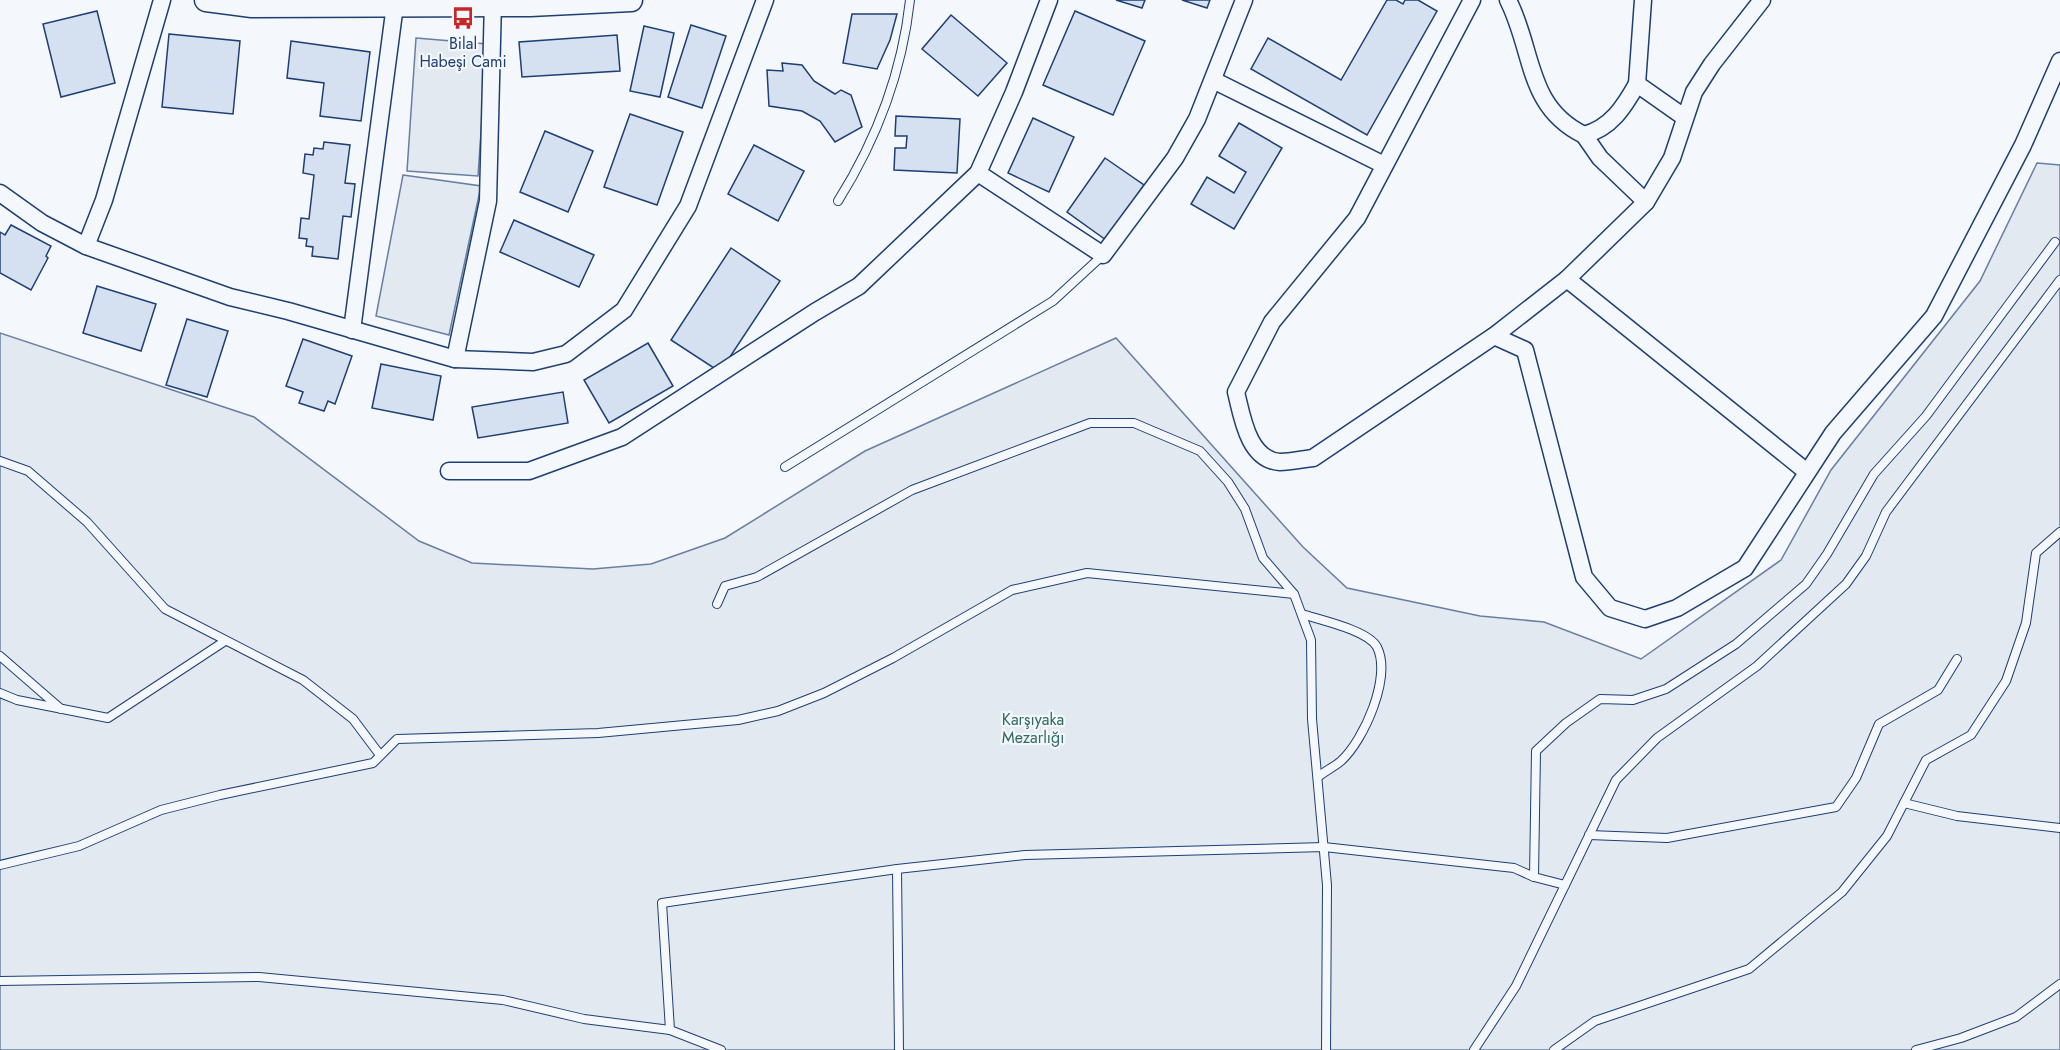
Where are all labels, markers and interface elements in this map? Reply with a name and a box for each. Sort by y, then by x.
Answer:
bus stop icon: Bilal Habeşi Cami [450,5,476,31]
place label: Bilal Habeşi Cami [419,32,507,73]
park label: Karşıyaka Mezarlığı [1002,708,1064,749]

